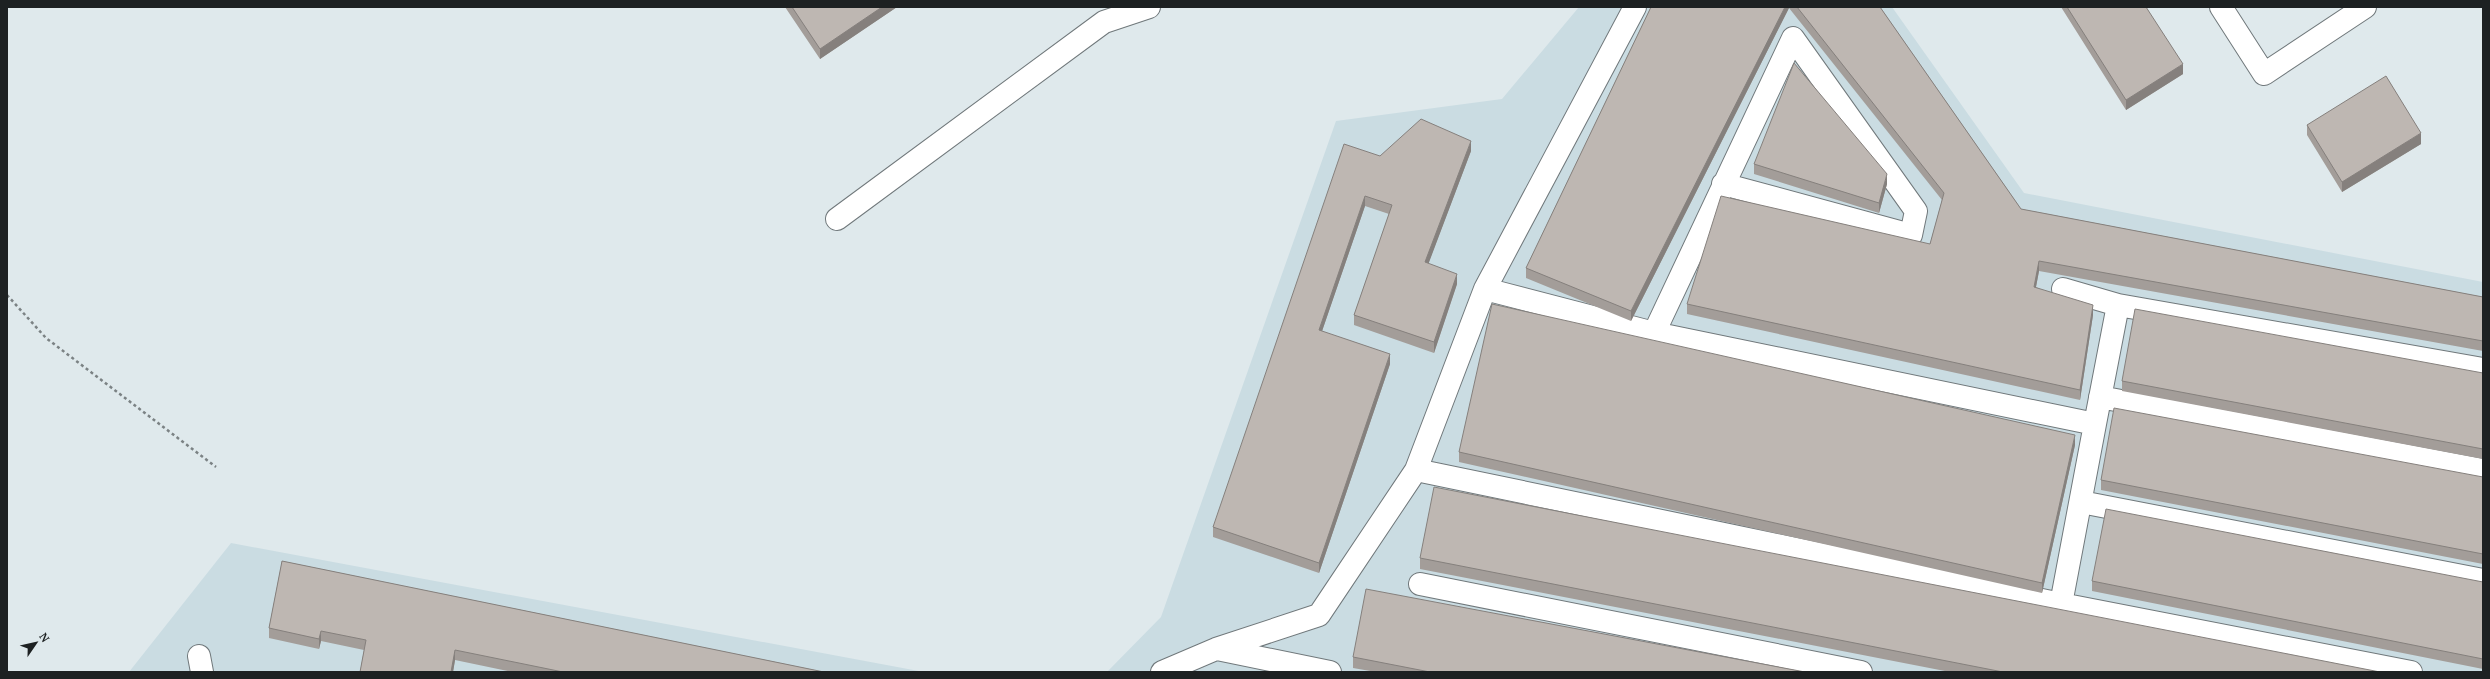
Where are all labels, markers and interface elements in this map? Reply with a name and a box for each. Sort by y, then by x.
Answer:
north arrow [16,623,56,663]
text: N [36,630,53,645]

